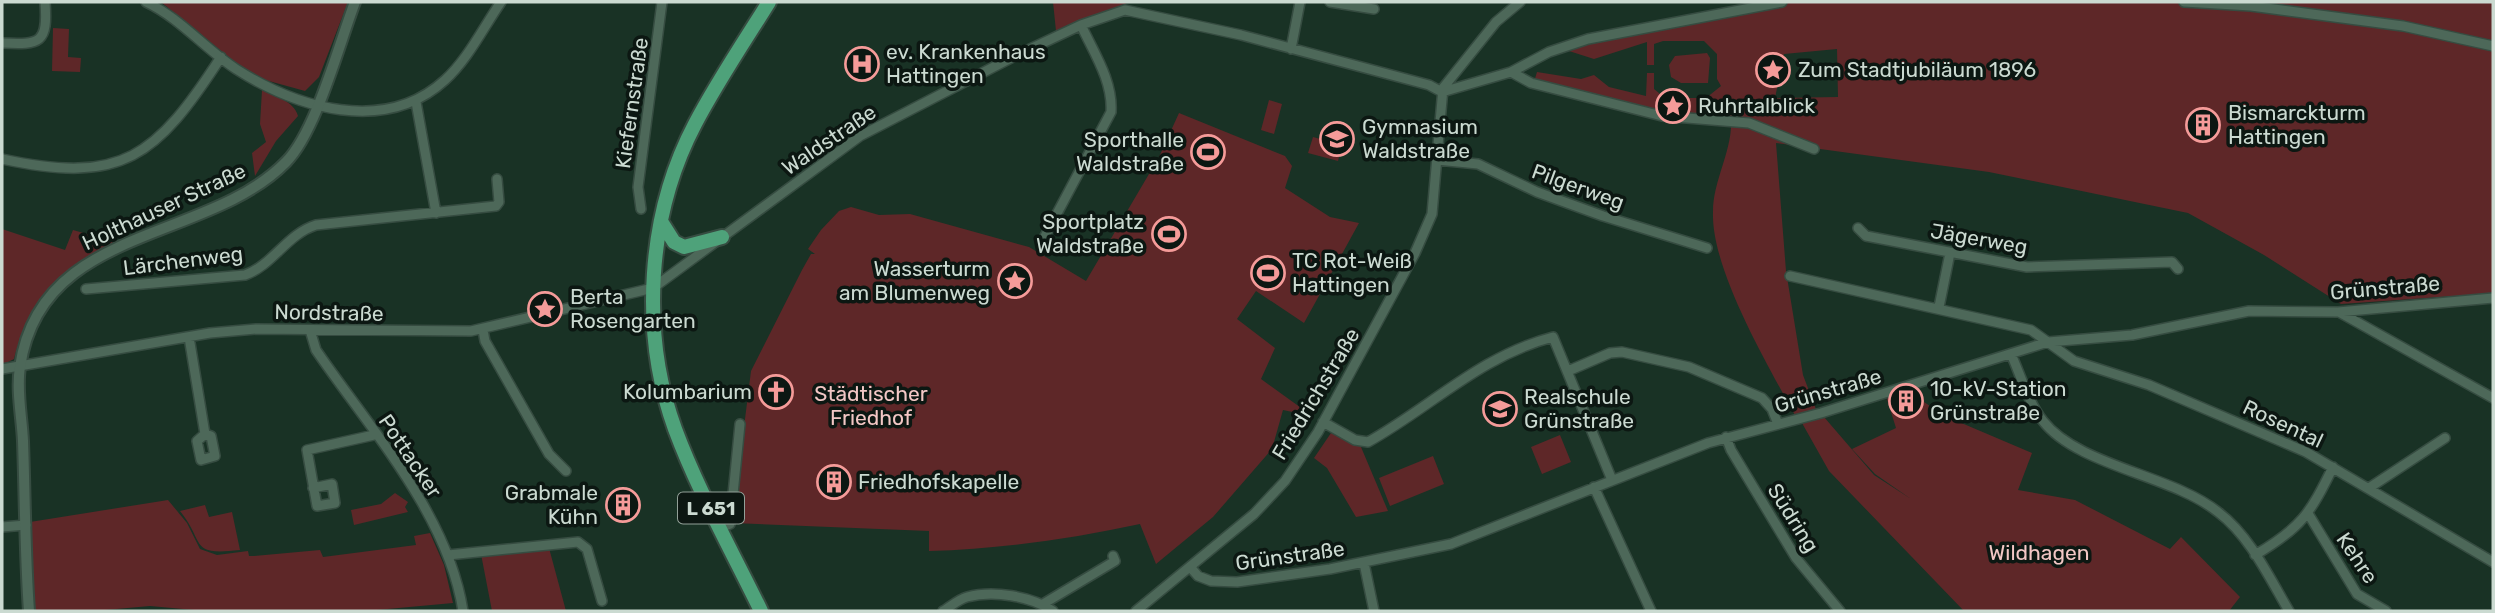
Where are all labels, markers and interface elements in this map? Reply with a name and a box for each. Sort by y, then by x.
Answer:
street label: Kiefernstraße [610,36,653,170]
place label: ev. Krankenhaus Hattingen [886,39,1046,88]
hospital icon: ev. Krankenhaus Hattingen [843,45,881,83]
place icon: Zum Stadtjubiläum 1896 [1754,51,1792,89]
place label: Zum Stadtjubiläum 1896 [1798,57,2036,82]
place icon: Ruhrtalblick [1654,87,1692,125]
place label: Ruhrtalblick [1698,93,1815,118]
street label: Waldstraße [777,99,880,180]
place label: Bismarckturm Hattingen [2228,100,2366,149]
building icon: Bismarckturm Hattingen [2184,106,2222,144]
place label: Gymnasium Waldstraße [1362,114,1478,163]
school or university icon: Gymnasium Waldstraße [1318,120,1356,158]
place label: Sporthalle Waldstraße [1076,127,1184,176]
sports icon: Sporthalle Waldstraße [1189,133,1227,171]
street label: Holthauser Straße [78,158,249,255]
street label: Pilgerweg [1528,158,1628,215]
place label: Sportplatz Waldstraße [1036,209,1144,258]
sports icon: Sportplatz Waldstraße [1150,215,1188,253]
street label: Jägerweg [1929,218,2029,259]
street label: Lärchenweg [121,241,244,280]
place label: TC Rot-Weiß Hattingen [1292,248,1412,297]
sports icon: TC Rot-Weiß Hattingen [1249,254,1287,292]
place label: Wasserturm am Blumenweg [839,256,990,305]
place icon: Wasserturm am Blumenweg [996,262,1034,300]
street label: Grünstraße [2329,270,2441,305]
place label: Berta Rosengarten [570,284,696,333]
place icon: Berta Rosengarten [526,290,564,328]
street label: Nordstraße [274,299,384,326]
street label: Friedrichstraße [1266,323,1365,464]
street label: Grünstraße [1772,363,1884,418]
church icon: Kolumbarium [757,373,795,411]
place label: 10-kV-Station Grünstraße [1930,376,2066,425]
place label: Kolumbarium [623,379,752,404]
park label: Städtischer Friedhof [814,381,928,430]
building icon: 10-kV-Station Grünstraße [1887,382,1925,420]
place label: Realschule Grünstraße [1524,384,1634,433]
school or university icon: Realschule Grünstraße [1481,390,1519,428]
street label: Rosental [2239,394,2327,453]
street label: Pottacker [373,409,447,502]
building icon: Friedhofskapelle [815,463,853,501]
place label: Friedhofskapelle [858,469,1019,494]
street label: Südring [1763,479,1824,557]
place label: Grabmale Kühn [505,480,598,529]
building icon: Grabmale Kühn [604,486,642,524]
road number: L 651 [678,492,744,524]
street label: Kehre [2331,527,2383,588]
street label: Grünstraße [1234,535,1346,576]
park label: Wildhagen [1989,540,2089,565]

